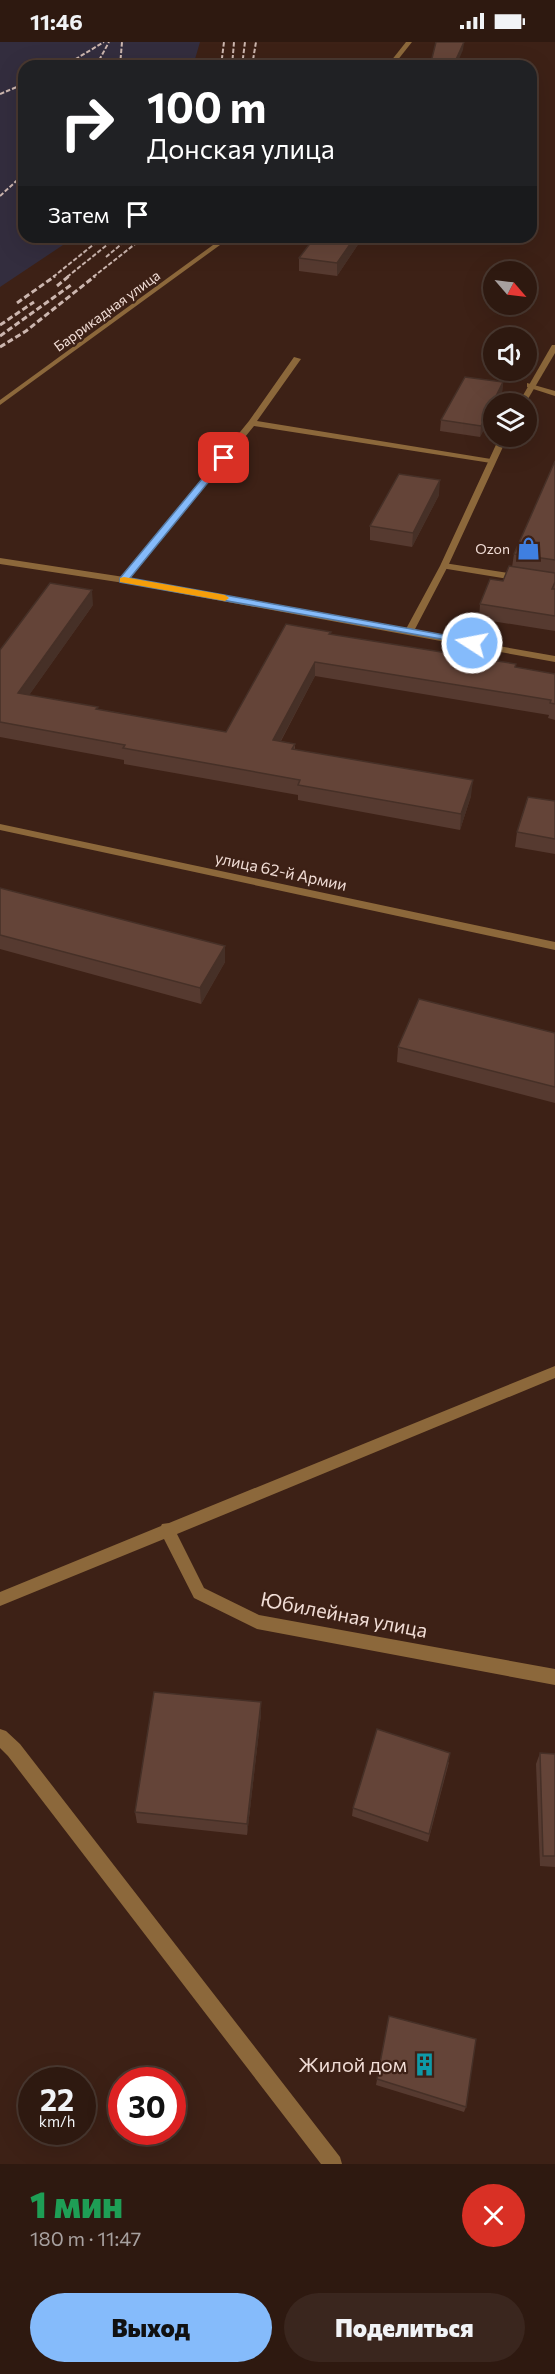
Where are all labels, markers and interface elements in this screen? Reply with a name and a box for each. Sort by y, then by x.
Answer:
text: 11:46 [30,8,83,35]
text: 100 m [147,80,267,132]
icon: right [48,84,126,162]
text: Донская улица [147,132,335,165]
icon: arrive [121,198,154,231]
text: Затем [48,201,109,228]
north arrow [483,261,537,315]
map controls [483,261,537,447]
street label: Баррикадная улица [50,266,163,355]
button: sound [483,327,537,381]
button: layers [483,393,537,447]
pin [198,432,249,483]
icon: arrive [207,441,240,474]
shop icon: Ozon [515,536,541,562]
place label: Ozon [475,540,510,557]
position arrow [440,611,504,675]
street label: улица 62-й Армии [213,847,349,894]
street label: Юбилейная улица [259,1586,430,1642]
place label: Жилой дом [298,2052,407,2076]
building icon: Жилой дом [412,2052,438,2078]
speed limit sign: 30 [108,2067,186,2145]
text: 22 [40,2080,74,2117]
text: km/h [39,2112,75,2130]
text: 1 мин [30,2181,123,2225]
button: close [462,2184,525,2247]
text: 180 m · 11:47 [30,2226,141,2250]
button: Выход [30,2293,272,2362]
button: Поделиться [284,2293,525,2362]

